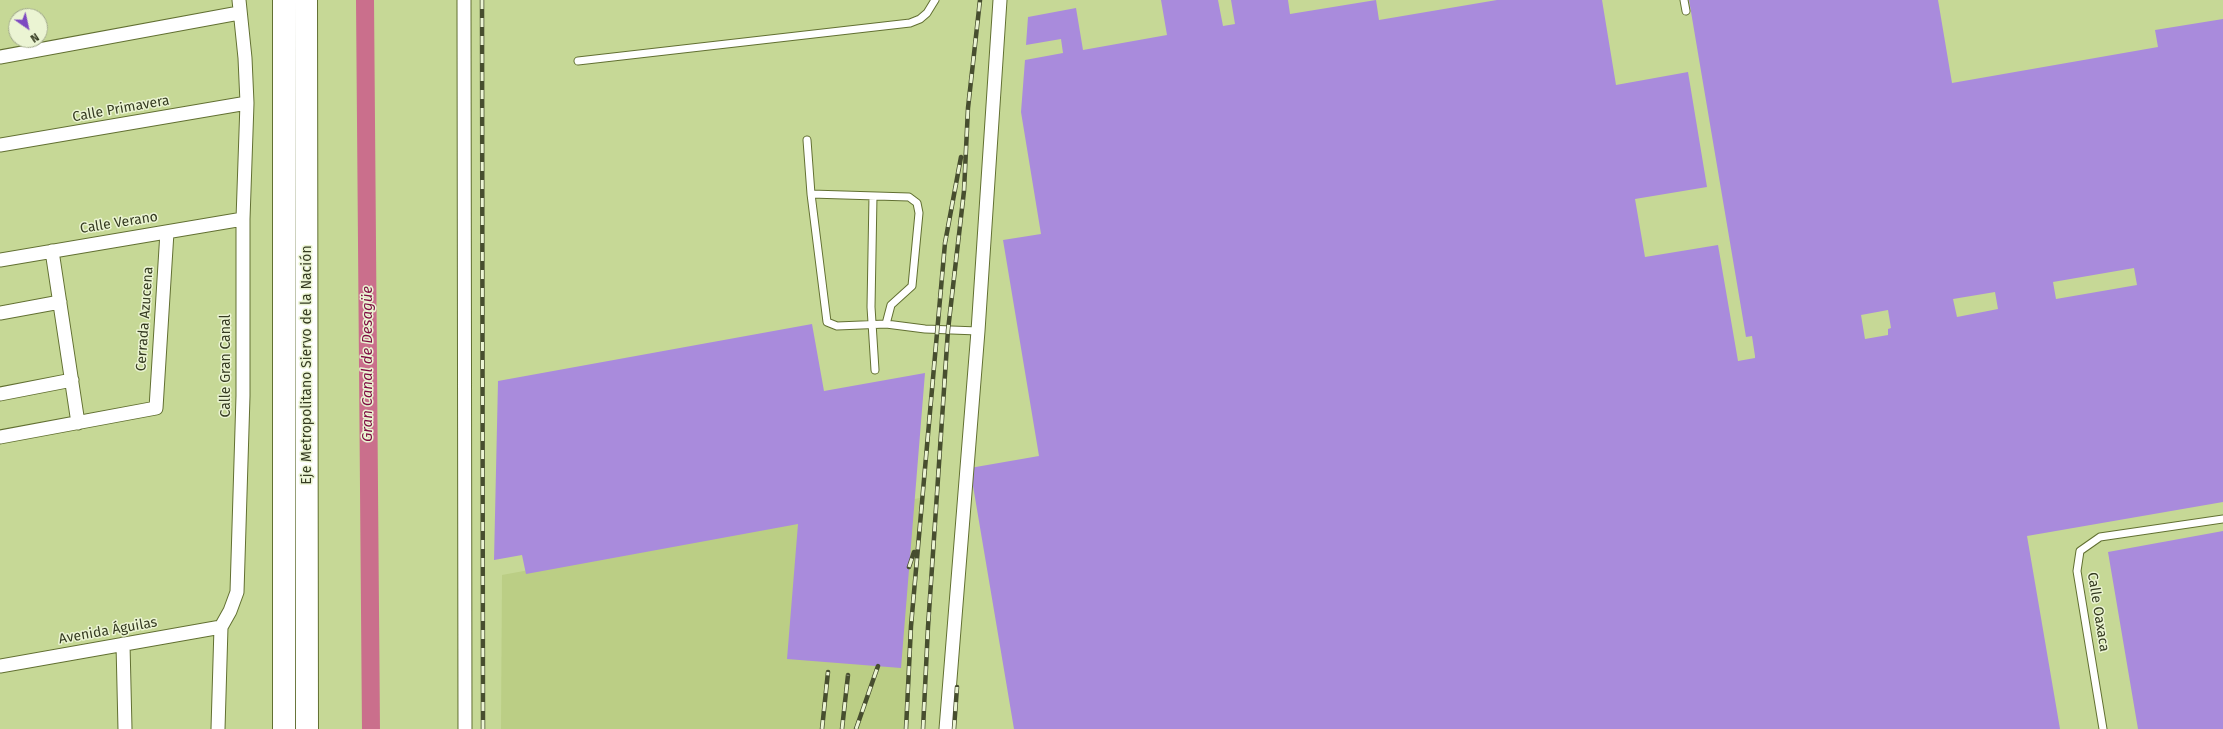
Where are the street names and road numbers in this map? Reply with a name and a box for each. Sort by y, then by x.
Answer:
street label: Calle Primavera [71,92,171,126]
street label: Calle Verano [79,209,159,237]
street label: Eje Metropolitano Siervo de la Nación [299,245,315,485]
street label: Cerrada Azucena [133,266,157,372]
street label: Calle Gran Canal [218,314,234,418]
street label: Calle Oaxaca [2083,571,2113,653]
street label: Avenida Águilas [57,614,159,648]

